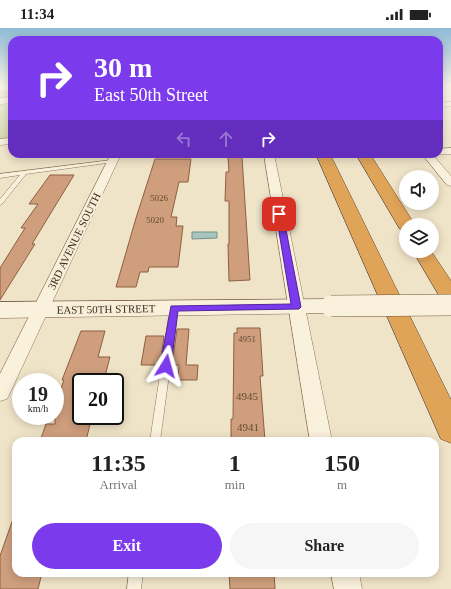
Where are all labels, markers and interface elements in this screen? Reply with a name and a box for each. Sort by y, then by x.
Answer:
text: 11:34 [20,6,54,22]
icon: right [28,52,80,104]
text: 30 m [94,52,152,83]
text: East 50th Street [94,85,208,105]
icon: left [173,128,195,150]
icon: ahead [215,128,237,150]
icon: right [257,128,279,150]
map controls [399,170,439,258]
button: sound [399,170,439,210]
street label: 3RD AVENUE SOUTH [45,191,103,291]
house number: 5026 [150,193,169,203]
pin [262,197,296,231]
icon: arrive [268,203,290,225]
house number: 5020 [146,215,165,225]
button: layers [399,218,439,258]
street label: EAST 50TH STREET [57,302,156,316]
house number: 4951 [238,334,256,344]
position arrow [145,345,187,387]
speed limit sign: 20 [72,373,124,425]
text: 19 [28,383,48,405]
house number: 4945 [236,390,259,402]
text: km/h [28,403,48,414]
house number: 4941 [237,421,259,433]
text: 11:35 [91,450,146,476]
text: 1 [229,450,241,476]
text: 150 [324,450,360,476]
text: Arrival [100,477,137,492]
text: min [225,477,245,492]
text: m [337,477,347,492]
button: Exit [32,523,222,569]
button: Share [230,523,419,569]

